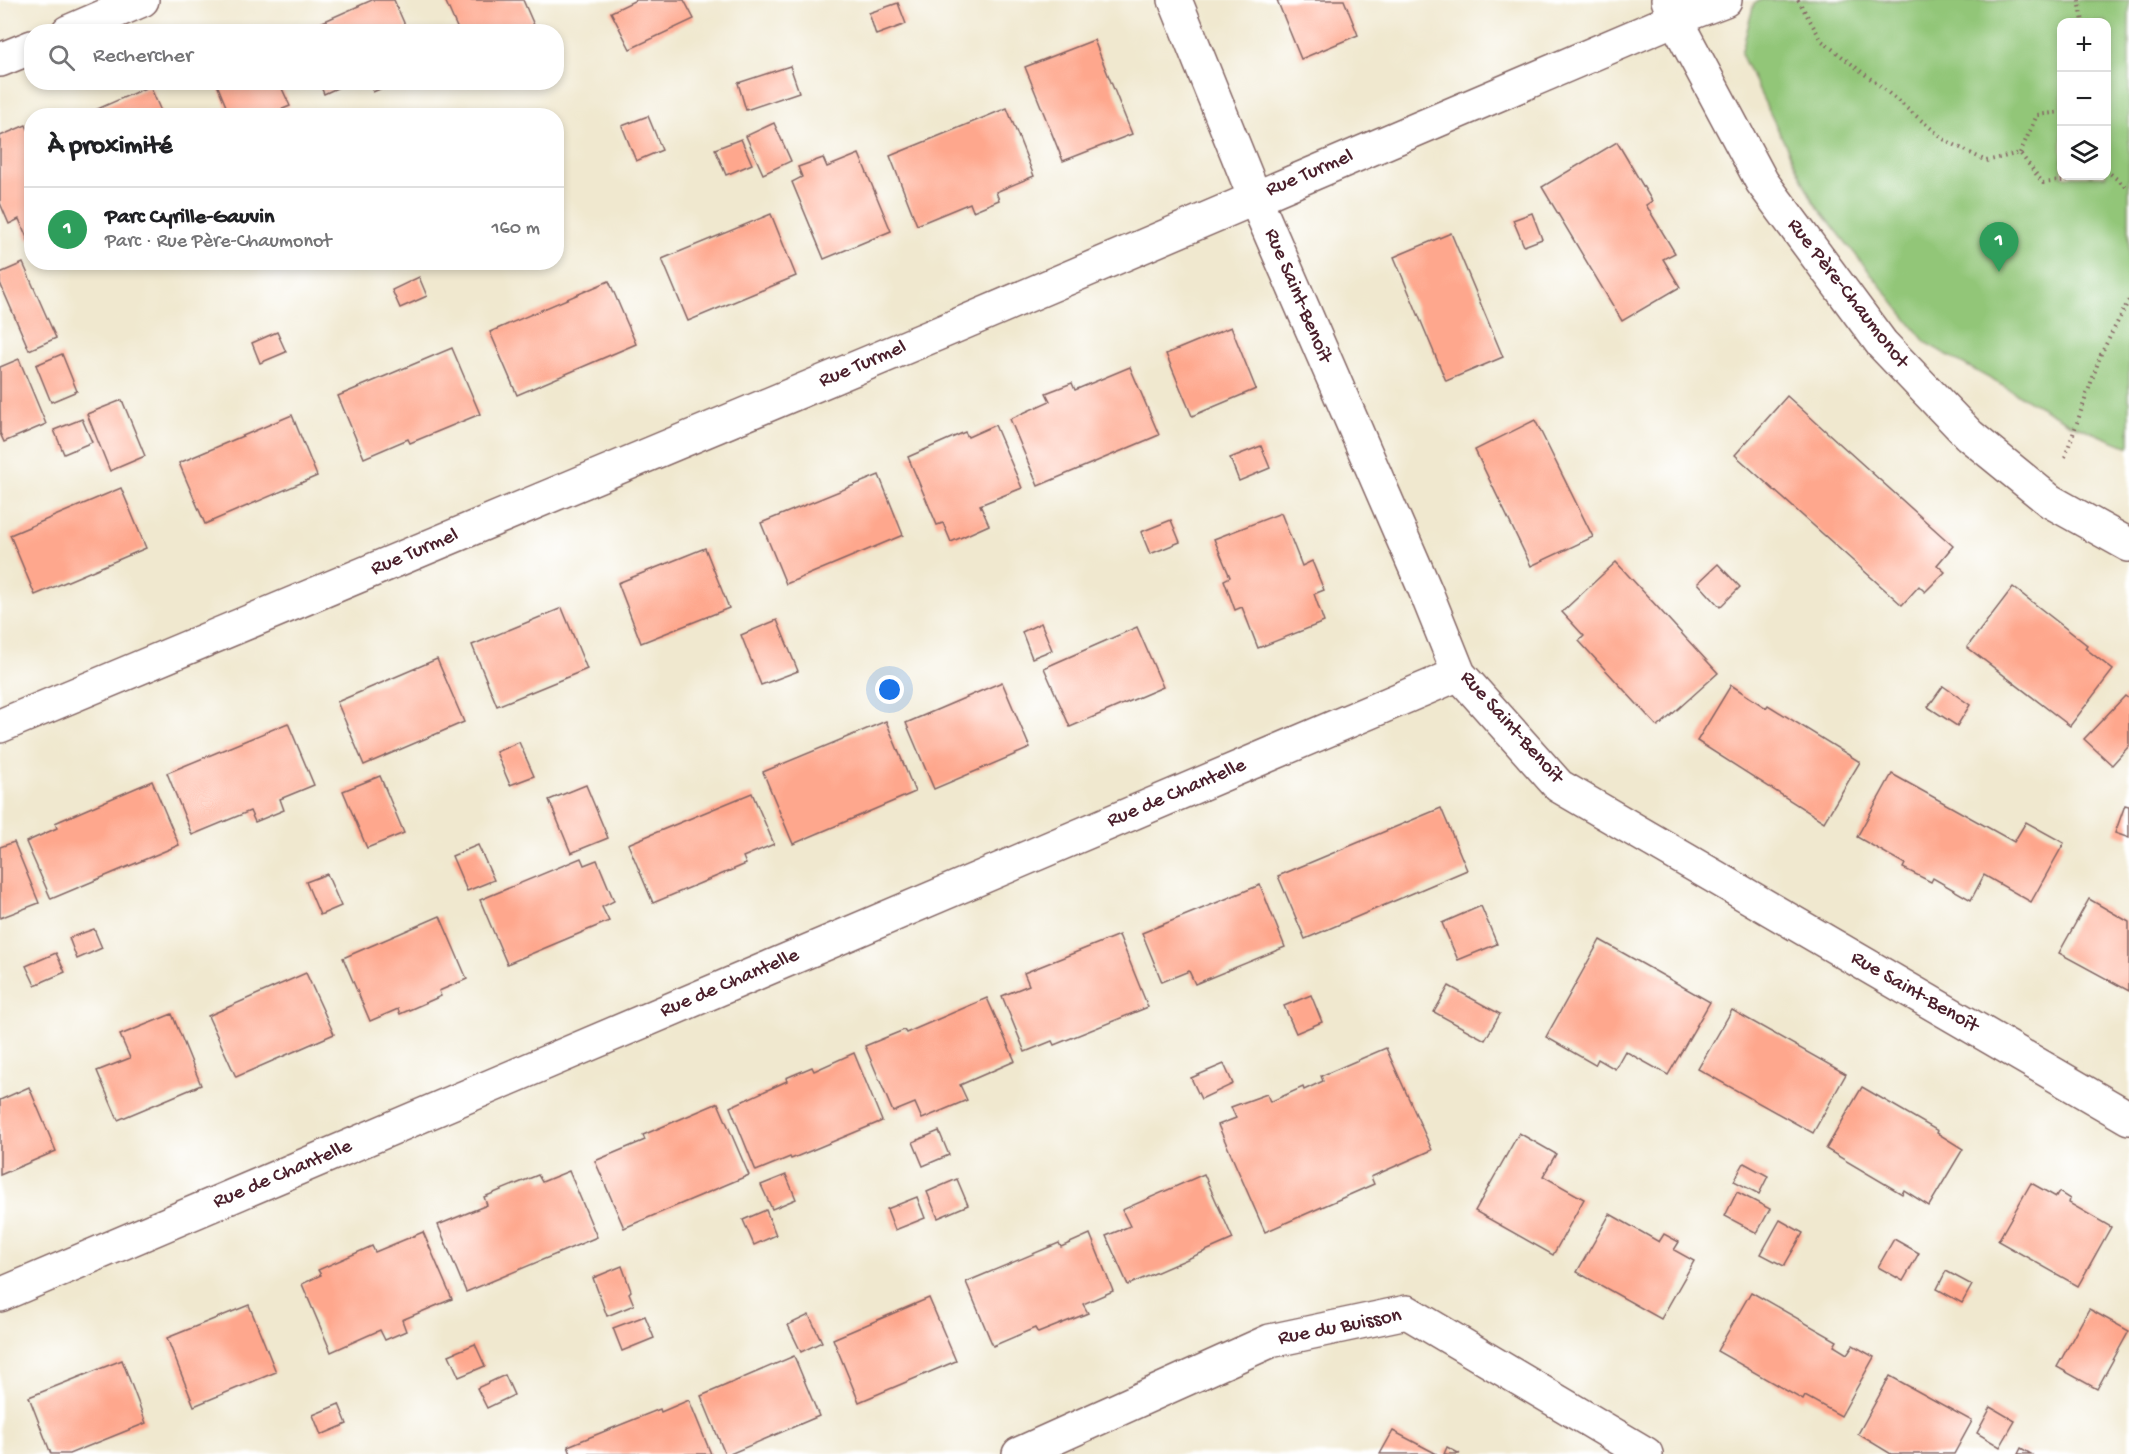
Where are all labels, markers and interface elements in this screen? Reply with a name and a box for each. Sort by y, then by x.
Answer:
map controls [2057,18,2111,180]
button: + [2057,18,2111,72]
search box [24,24,564,90]
icon: search [45,41,78,74]
text: Rechercher [93,44,193,70]
button: − [2057,72,2111,126]
button: layers [2057,126,2111,180]
text: À proximité [48,132,172,163]
street label: Rue Turmel [1263,144,1357,204]
text: Parc Cyrille-Gauvin [105,205,274,231]
street label: Rue Père-Chaumonot [1781,214,1915,376]
text: 1 [63,218,72,241]
text: 160 m [491,218,540,241]
pin: 1 [1980,222,2018,272]
street label: Rue Saint-Benoît [1257,225,1337,369]
text: Parc · Rue Père-Chaumonot [105,231,331,254]
street label: Rue Turmel [816,335,910,395]
street label: Rue Turmel [368,523,462,583]
street label: Rue Saint-Benoît [1454,666,1570,791]
your location [875,675,904,704]
street label: Rue de Chantelle [1104,753,1251,835]
street label: Rue de Chantelle [657,943,804,1025]
street label: Rue Saint-Benoît [1846,946,1984,1041]
street label: Rue de Chantelle [210,1134,357,1216]
street label: Rue du Buisson [1276,1304,1404,1352]

